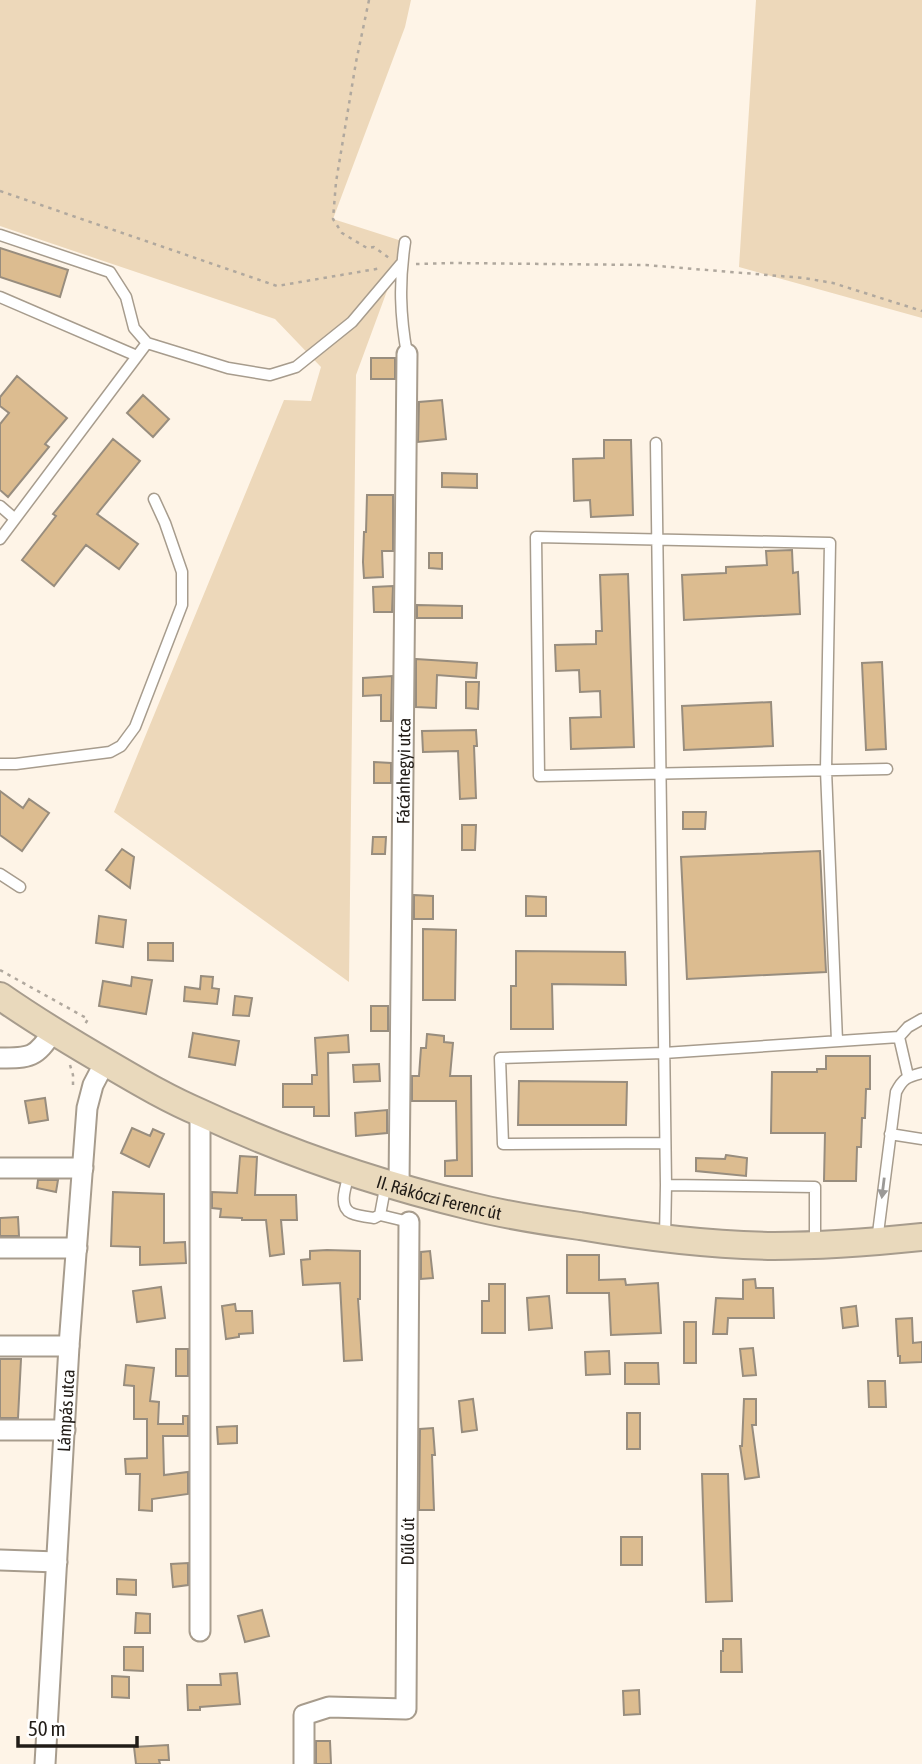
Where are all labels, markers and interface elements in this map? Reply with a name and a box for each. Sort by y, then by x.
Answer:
street label: Fácánhegyi utca [392,718,414,824]
street label: II. Rákóczi Ferenc út [374,1170,504,1223]
one-way arrow [878,1177,889,1199]
street label: Lámpás utca [52,1369,78,1453]
street label: Dűlő út [396,1517,418,1565]
scale bar [18,1704,136,1748]
text: 50 m [28,1716,66,1740]

